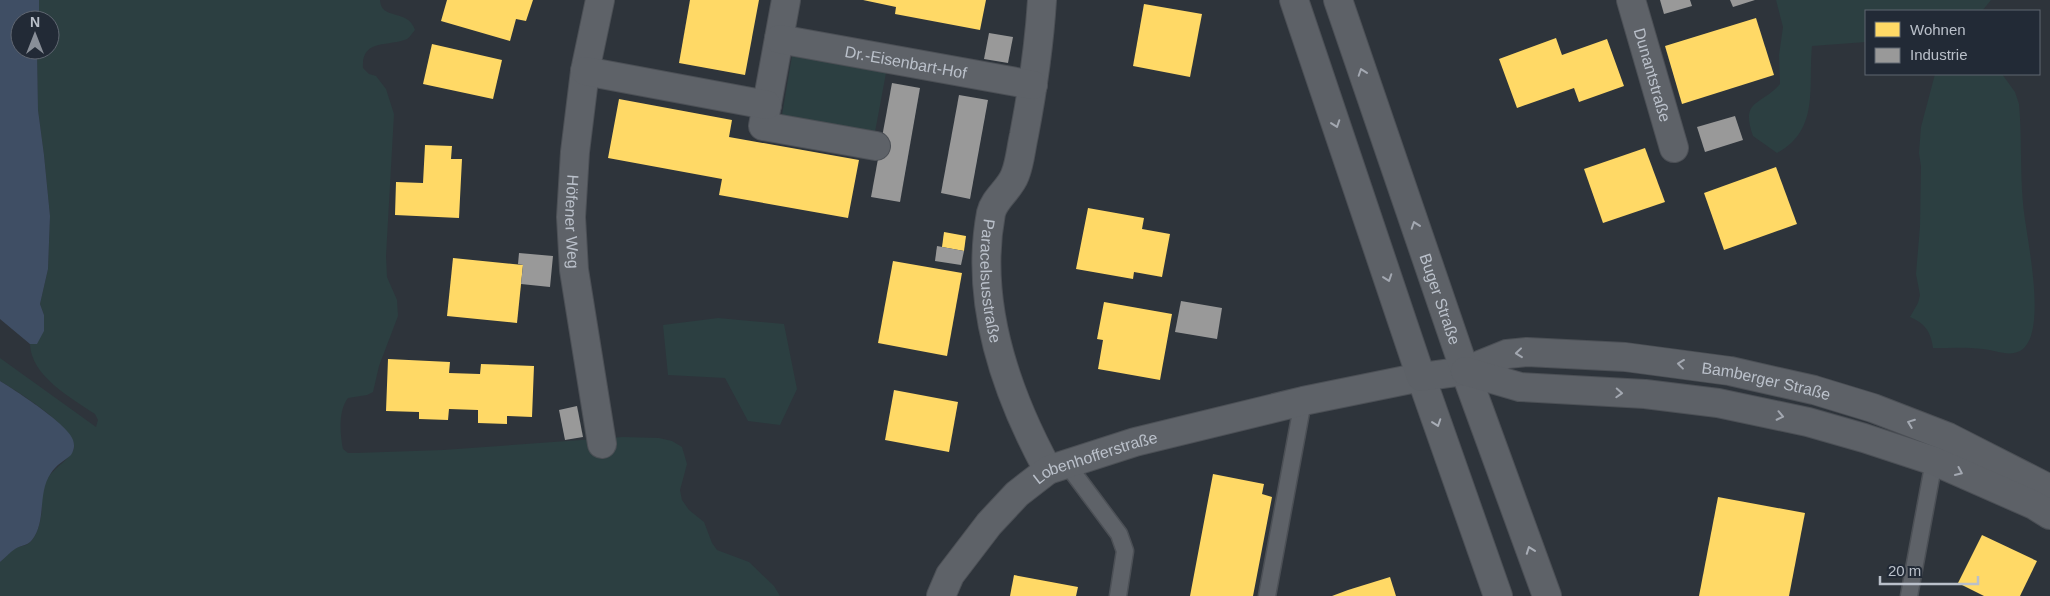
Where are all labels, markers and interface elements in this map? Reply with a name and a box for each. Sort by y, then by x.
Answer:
north arrow [10,10,60,60]
legend [1865,10,2040,75]
text: N [30,14,40,30]
text: Wohnen [1910,21,1966,38]
street label: Dunantstraße [1631,26,1674,124]
street label: Dr.-Eisenbart-Hof [844,43,969,81]
text: Industrie [1910,46,1968,63]
one-way arrow [1358,68,1368,76]
one-way arrow [1330,119,1340,128]
street label: Höfener Weg [562,174,582,269]
street label: Paracelsusstraße [978,218,1005,345]
one-way arrow [1411,222,1421,230]
street label: Buger Straße [1417,251,1464,347]
one-way arrow [1382,273,1392,281]
one-way arrow [1515,347,1523,358]
street label: Bamberger Straße [1701,359,1833,403]
one-way arrow [1677,360,1686,370]
one-way arrow [1616,387,1624,398]
one-way arrow [1776,410,1784,421]
one-way arrow [1431,418,1441,427]
one-way arrow [1908,419,1916,429]
street label: Lobenhofferstraße [1030,428,1159,487]
one-way arrow [1954,466,1963,476]
one-way arrow [1526,546,1536,555]
scale bar [1880,554,1978,586]
text: 20 m [1888,562,1921,579]

